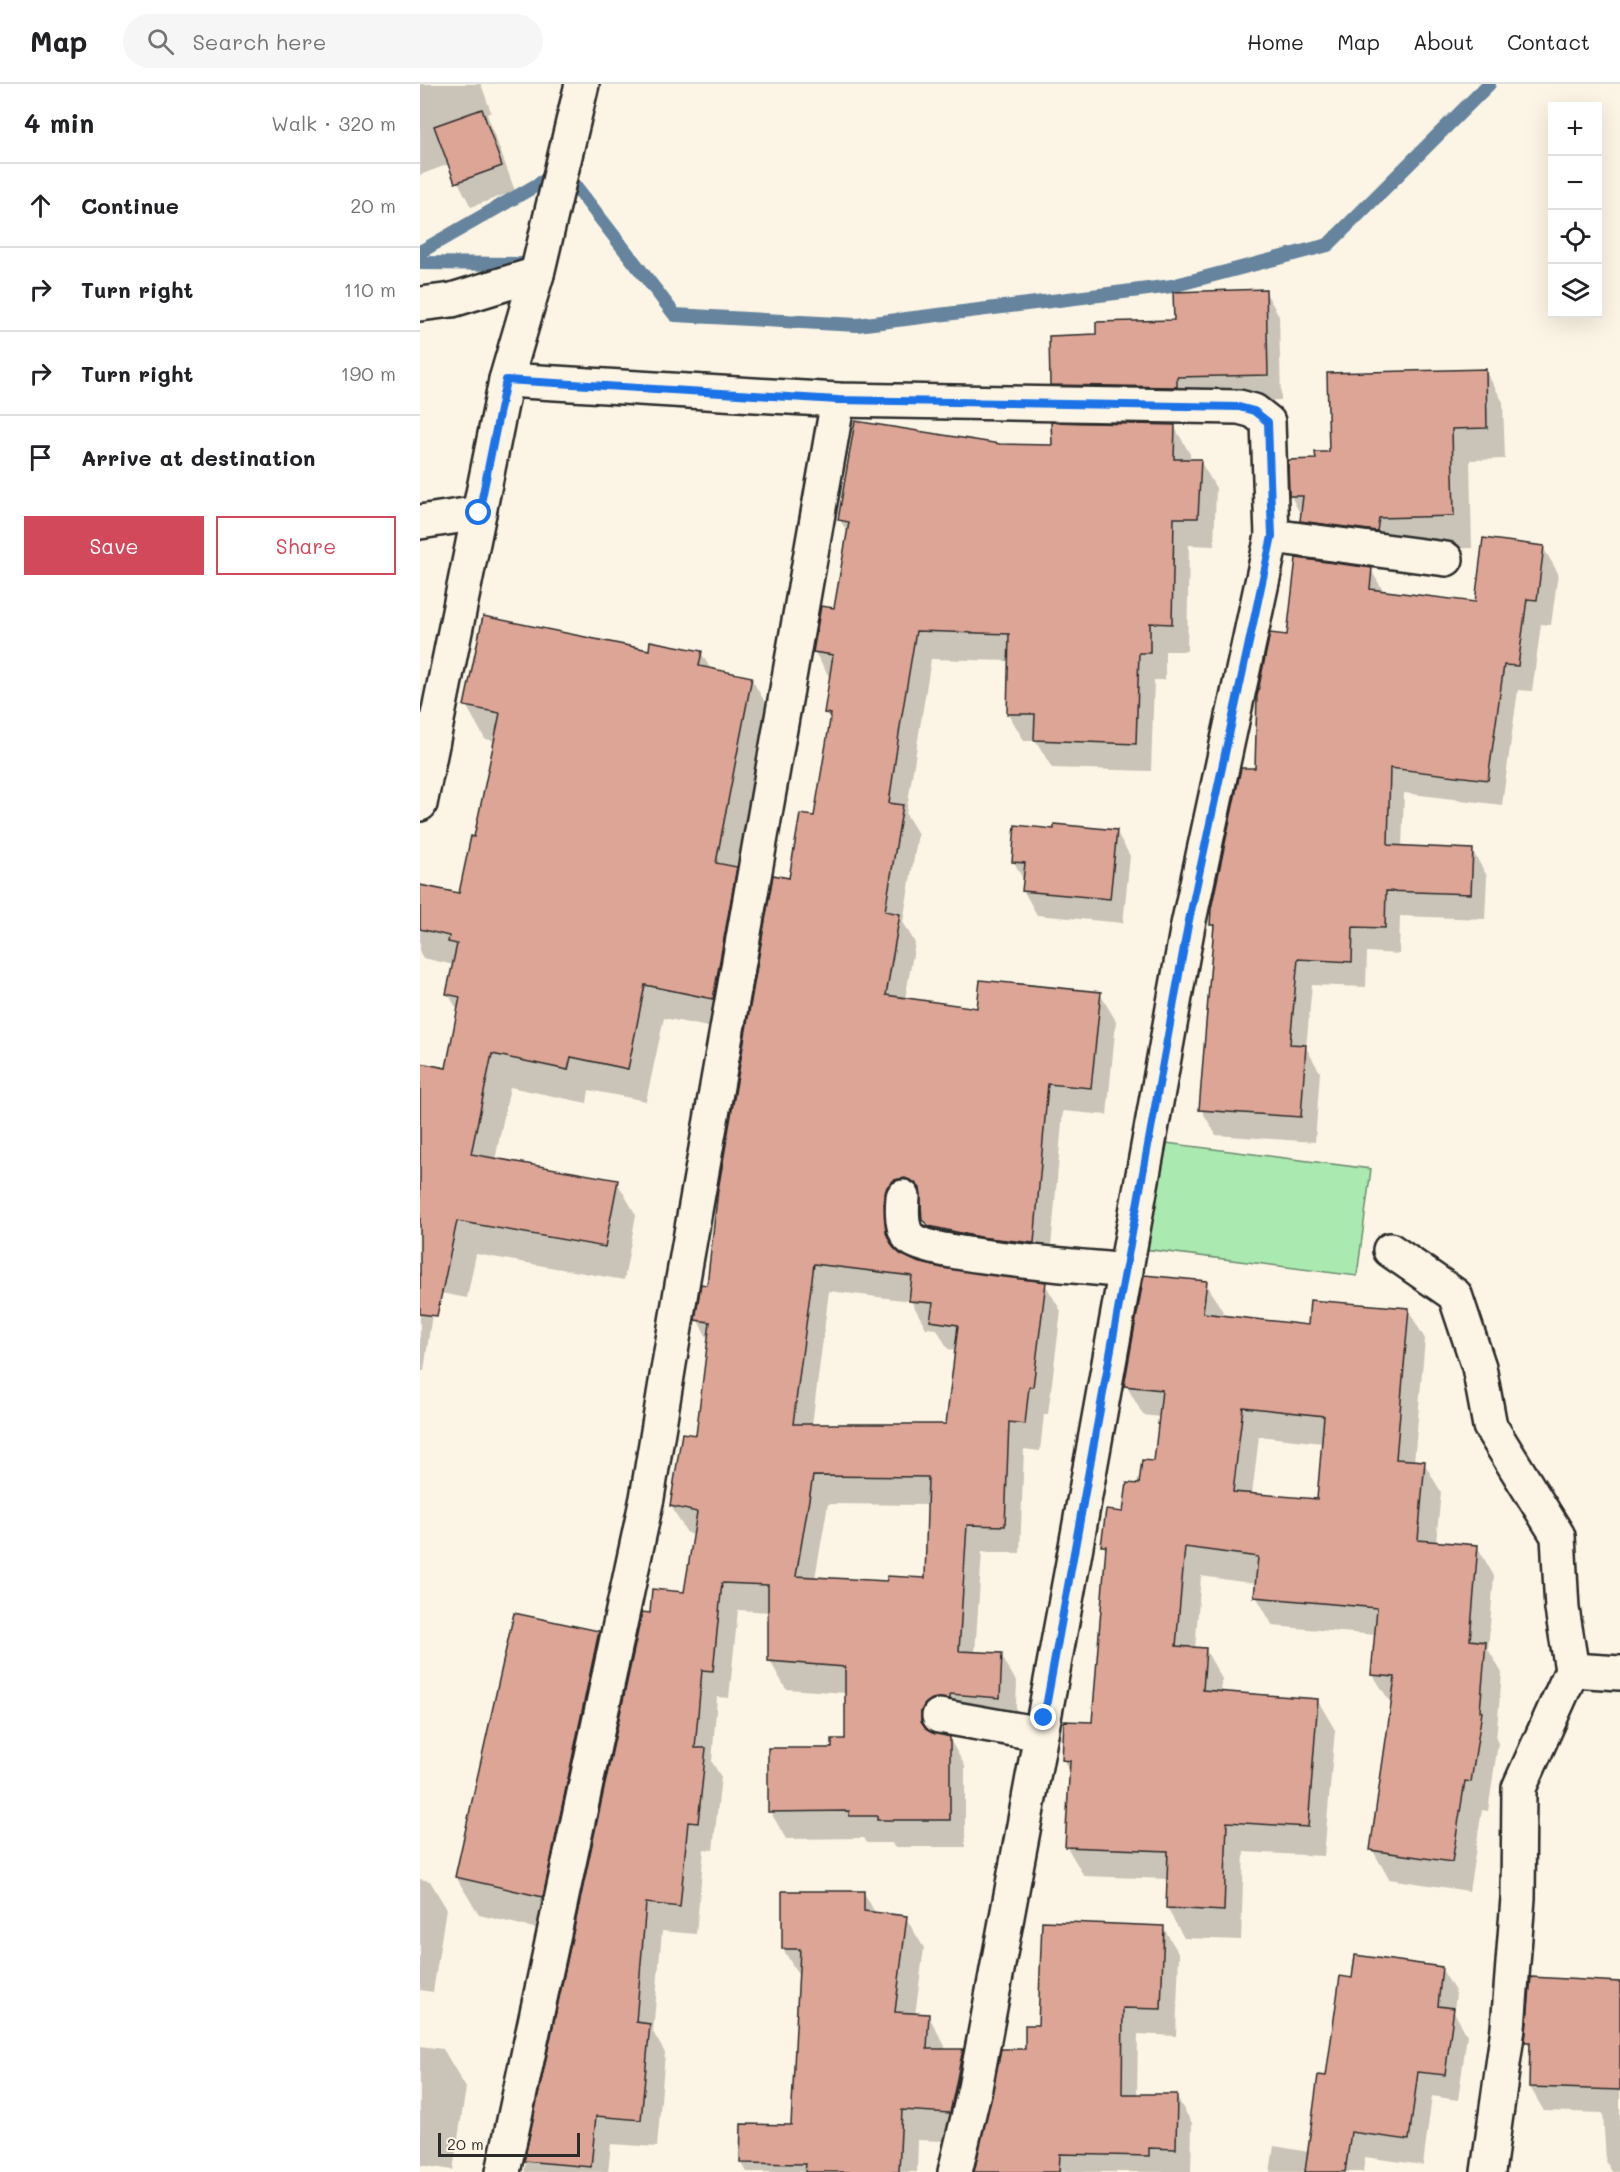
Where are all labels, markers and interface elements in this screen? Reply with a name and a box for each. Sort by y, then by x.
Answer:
search box [123,14,543,68]
text: Map [30,23,87,59]
icon: search [144,25,177,58]
text: Search here [192,27,326,56]
text: Home [1247,28,1304,55]
text: Map [1337,28,1380,55]
text: About [1413,28,1474,55]
text: Contact [1507,28,1590,55]
map controls [1548,102,1602,318]
button: + [1548,102,1602,156]
text: 4 min [24,106,94,140]
text: Walk · 320 m [271,110,396,136]
button: − [1548,156,1602,210]
icon: ahead [24,189,57,222]
text: Continue [81,191,179,220]
text: 20 m [350,192,396,218]
button: locate [1548,210,1602,264]
button: layers [1548,264,1602,318]
icon: right [24,273,57,306]
text: Turn right [81,275,193,304]
text: 110 m [343,276,396,302]
icon: right [24,357,57,390]
text: Turn right [81,359,193,388]
text: 190 m [341,360,396,386]
icon: arrive [24,441,57,474]
text: Arrive at destination [81,443,316,472]
route start [465,499,491,525]
button: Save [24,516,204,575]
button: Share [216,516,396,575]
route end [1030,1704,1056,1730]
scale bar [438,2130,580,2158]
text: 20 m [447,2133,484,2154]

